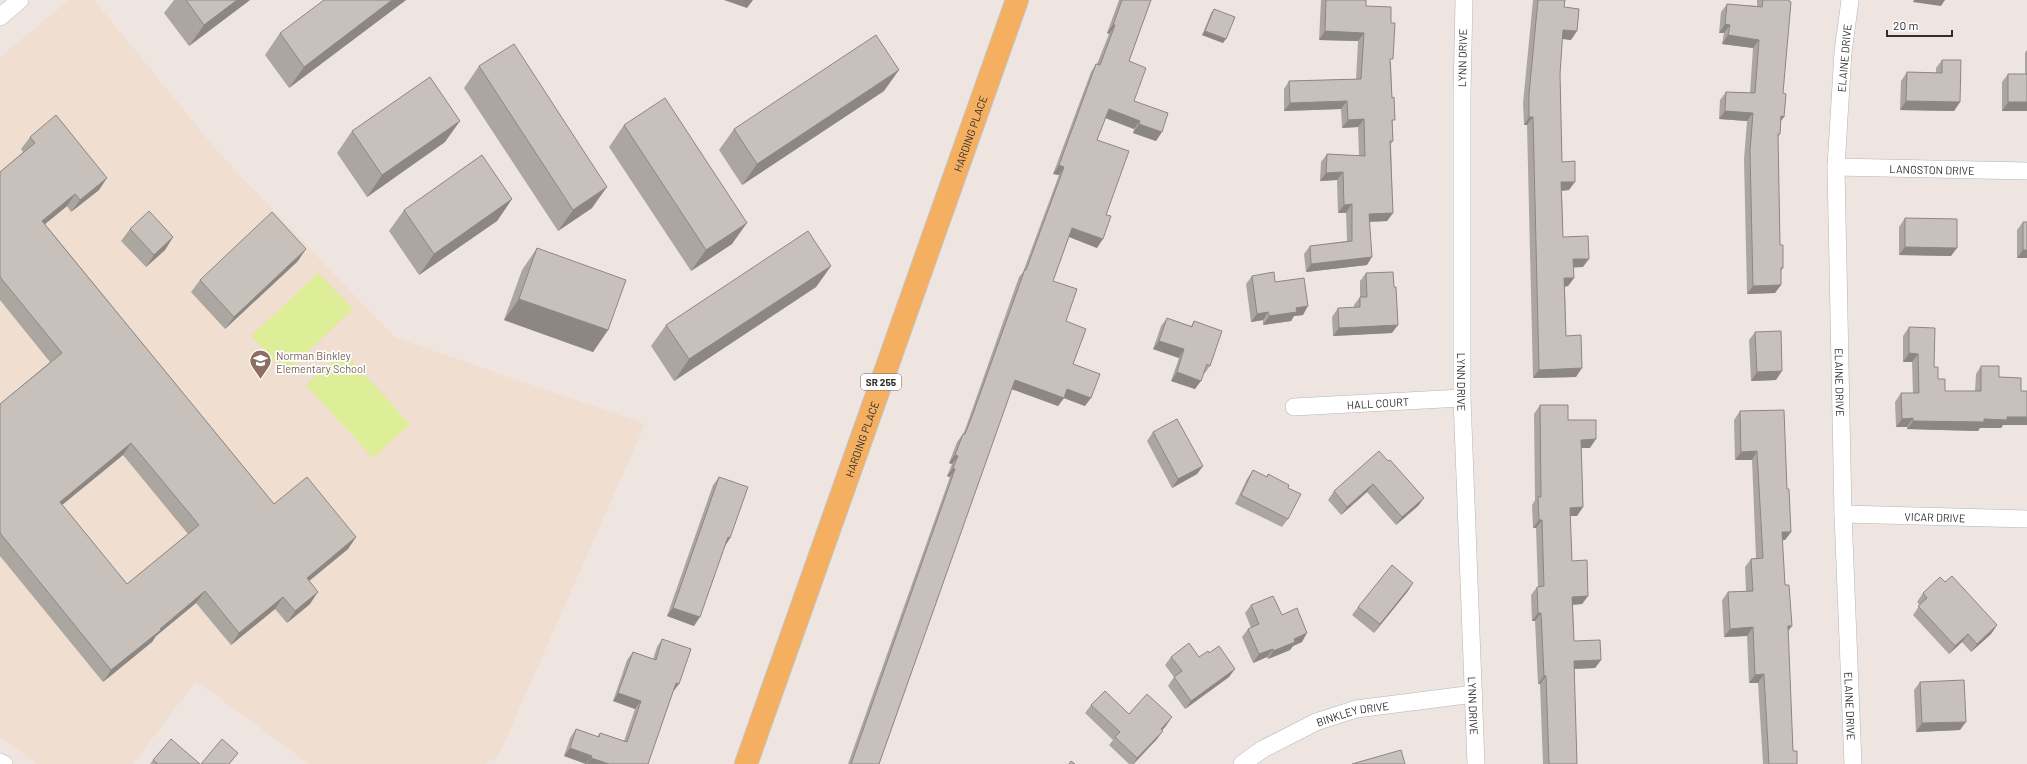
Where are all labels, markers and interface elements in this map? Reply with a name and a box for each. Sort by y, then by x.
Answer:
scale bar [1887,12,1952,38]
text: 20 m [1893,18,1919,32]
street label: ELAINE DRIVE [1835,23,1853,93]
street label: LYNN DRIVE [1455,28,1469,87]
street label: HARDING PLACE [950,93,989,173]
street label: LANGSTON DRIVE [1889,162,1975,176]
school or university icon: Norman Binkley Elementary School [247,348,273,381]
street label: ELAINE DRIVE [1833,348,1848,417]
place label: Norman Binkley Elementary School [276,349,366,375]
street label: LYNN DRIVE [1456,353,1469,412]
road number: SR 255 [861,374,901,390]
street label: HALL COURT [1346,394,1409,411]
street label: HARDING PLACE [842,399,881,479]
street label: VICAR DRIVE [1904,509,1966,524]
street label: ELAINE DRIVE [1843,672,1859,741]
street label: LYNN DRIVE [1466,676,1481,736]
street label: BINKLEY DRIVE [1314,698,1390,728]

